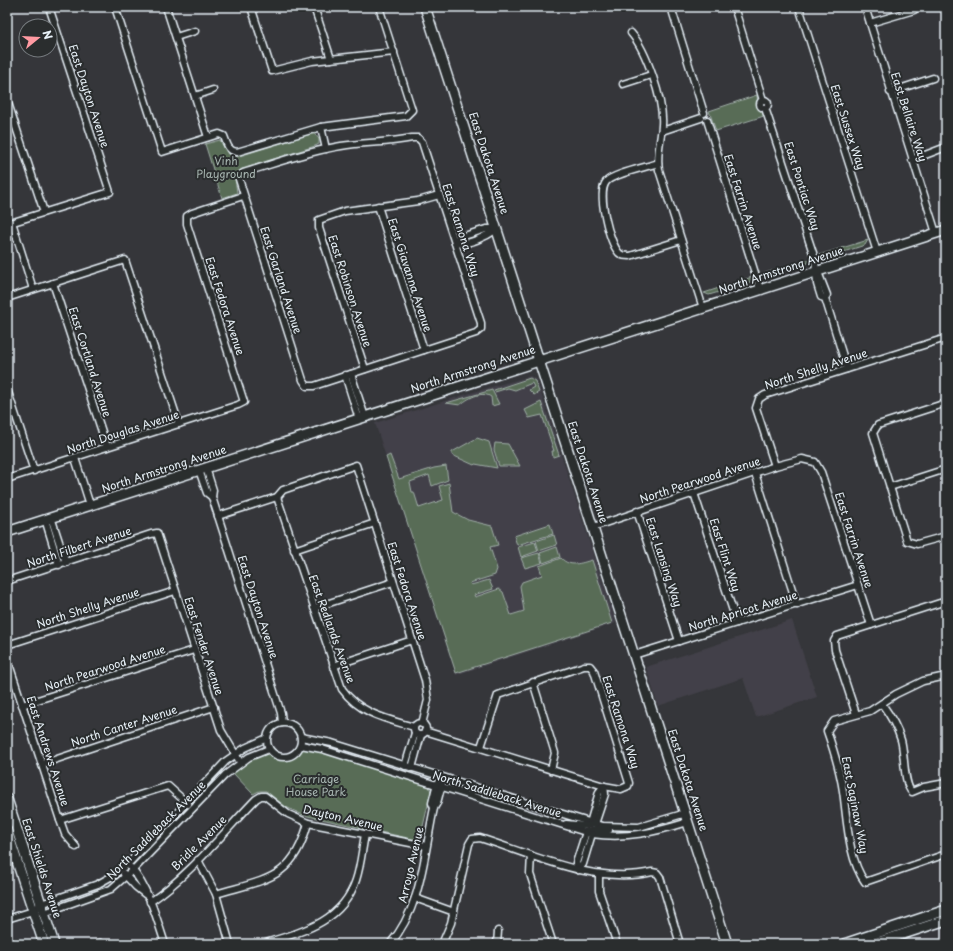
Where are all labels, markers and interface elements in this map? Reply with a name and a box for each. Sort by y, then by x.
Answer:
north arrow [18,18,58,58]
text: N [39,28,58,42]
street label: East Dayton Avenue [65,42,114,150]
street label: East Bellaire Way [887,70,932,164]
street label: East Sussex Way [827,82,870,172]
street label: East Dakota Avenue [465,110,514,216]
street label: East Pontiac Way [780,139,825,232]
park label: Vinh Playground [196,152,256,182]
street label: East Farrin Avenue [720,152,767,252]
street label: East Ramona Way [438,181,485,279]
street label: East Giavanna Avenue [384,216,437,334]
street label: East Garland Avenue [256,224,307,336]
street label: East Robinson Avenue [324,233,377,349]
street label: North Armstrong Avenue [716,241,846,298]
street label: East Fedora Avenue [202,254,249,357]
street label: East Cortland Avenue [65,305,116,419]
street label: North Armstrong Avenue [408,340,538,397]
street label: North Shelly Avenue [762,344,869,393]
street label: North Douglas Avenue [65,405,181,458]
street label: East Dakota Avenue [564,419,613,525]
street label: North Armstrong Avenue [99,440,229,497]
street label: North Pearwood Avenue [637,452,762,507]
street label: East Farrin Avenue [831,490,878,590]
street label: East Lansing Way [642,515,687,609]
street label: East Flint Way [706,516,745,594]
street label: North Filbert Avenue [24,522,133,571]
street label: East Fedora Avenue [384,539,431,642]
street label: East Dayton Avenue [234,553,283,661]
street label: East Redlands Avenue [305,572,360,686]
street label: North Shelly Avenue [34,583,141,632]
street label: North Apricot Avenue [686,586,799,635]
street label: East Fender Avenue [181,594,228,697]
street label: North Pearwood Avenue [42,640,167,695]
street label: East Ramona Way [598,673,645,771]
street label: East Andrews Avenue [23,693,74,808]
street label: North Canter Avenue [68,700,179,751]
street label: East Dakota Avenue [664,727,713,833]
street label: East Saginaw Way [838,755,873,855]
street label: North Saddleback Avenue [431,766,564,821]
park label: Carriage House Park [286,770,347,800]
street label: North Saddleback Avenue [102,776,209,883]
street label: Dayton Avenue [302,800,385,835]
street label: Bridle Avenue [167,811,230,874]
street label: East Shields Avenue [18,816,67,920]
street label: Arroyo Avenue [393,825,428,905]

